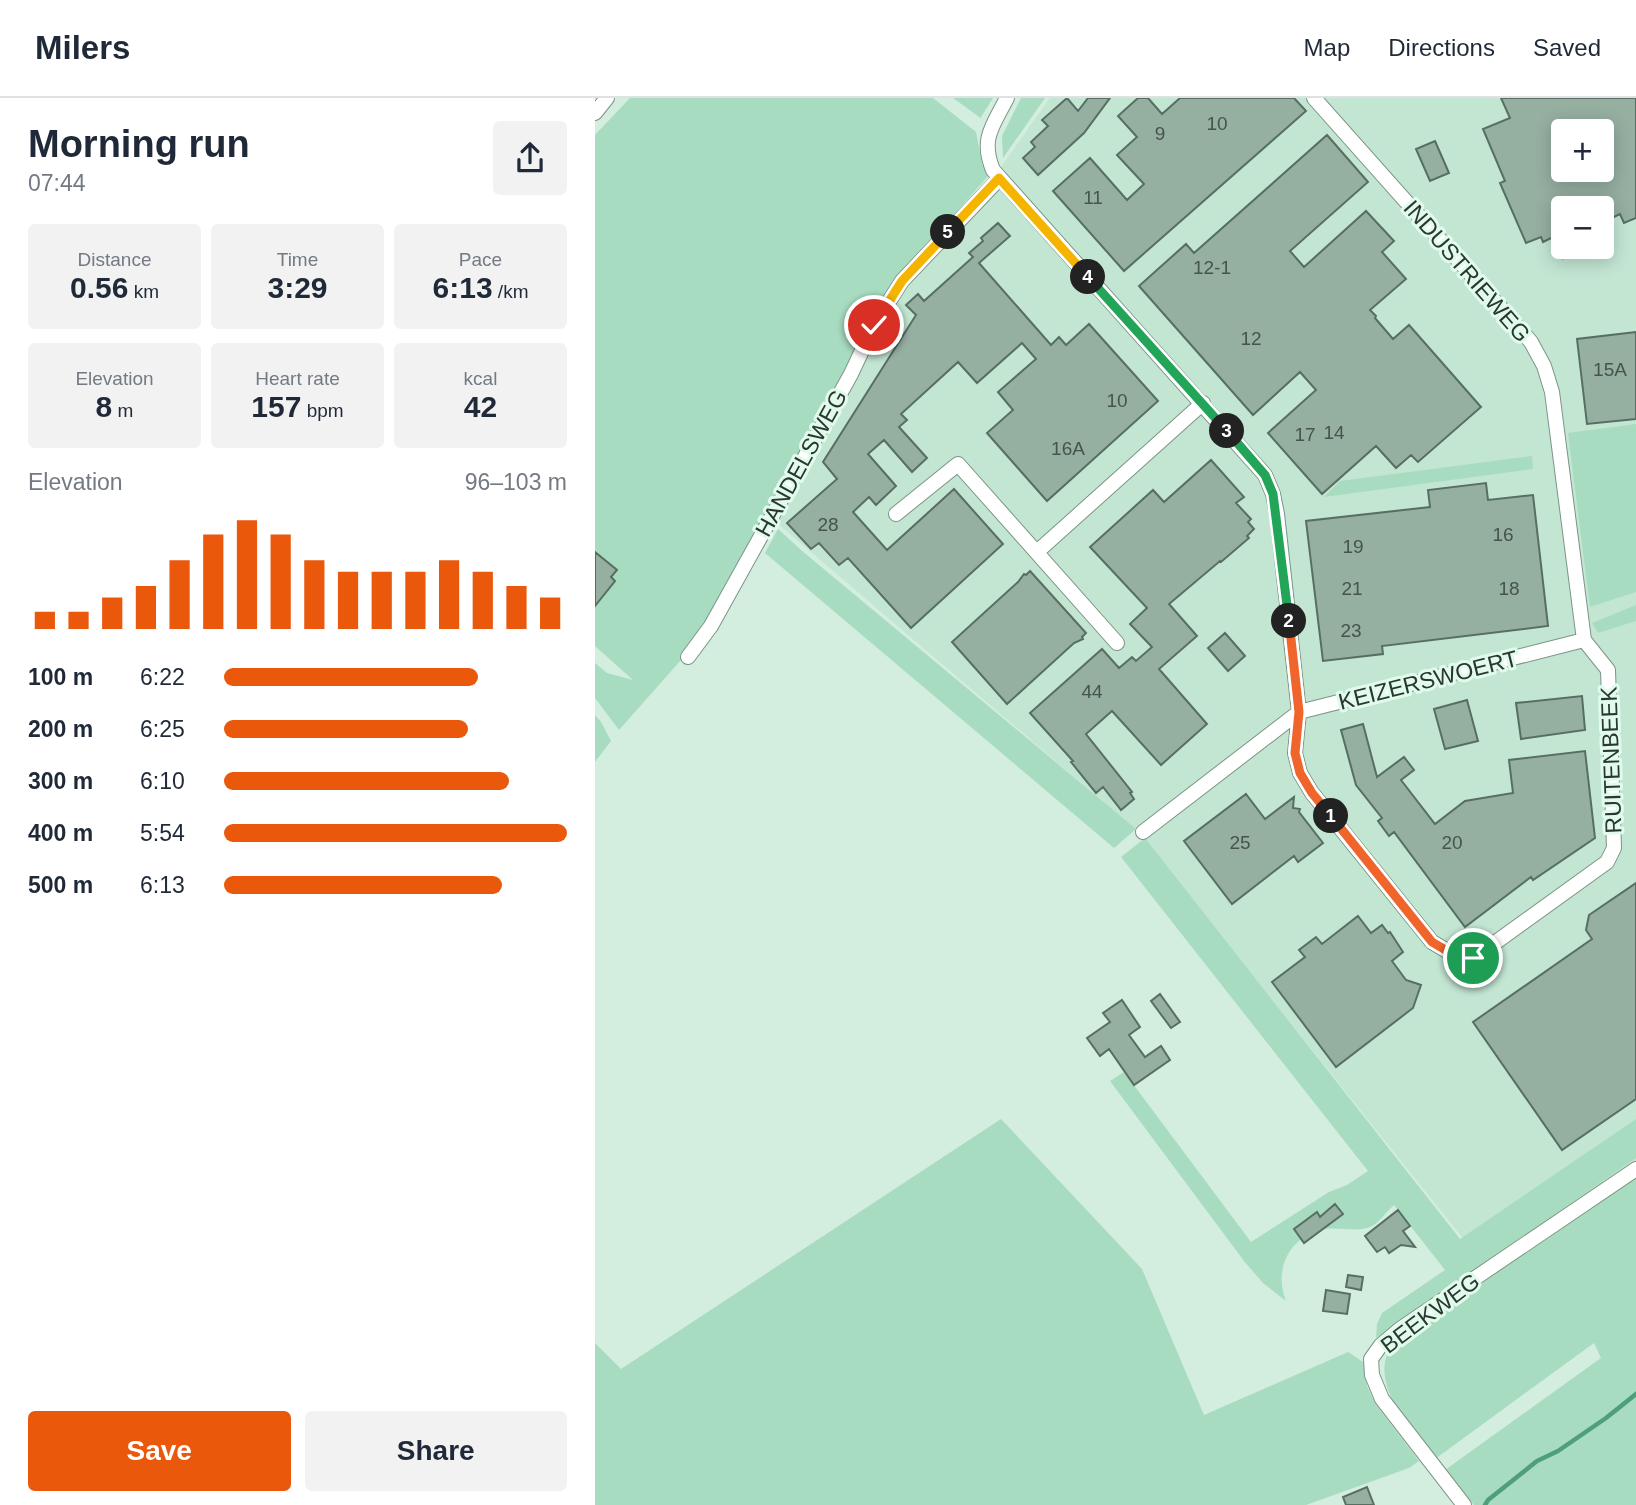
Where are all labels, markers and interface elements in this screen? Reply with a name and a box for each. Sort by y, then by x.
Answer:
text: Milers [35,29,130,66]
text: Map [1304,34,1350,61]
text: Directions [1388,34,1495,61]
text: Saved [1533,34,1601,61]
house number: 10 [1206,113,1228,134]
map controls [1551,119,1614,259]
button: + [1551,119,1614,182]
button: share [493,121,567,195]
text: Morning run [28,123,250,165]
house number: 9 [1155,123,1165,144]
text: 07:44 [28,170,86,196]
house number: 11 [1083,187,1103,208]
street label: INDUSTRIEWEG [1399,195,1535,347]
button: − [1551,196,1614,259]
pin: 5 [931,214,965,250]
text: 5 [942,221,953,242]
text: Distance [78,249,151,270]
text: Time [277,249,318,270]
text: Pace [459,249,502,270]
house number: 12-1 [1193,257,1231,278]
pin: 4 [1071,260,1105,294]
text: 4 [1082,266,1093,287]
text: 0.56 [70,271,128,304]
text: 3:29 [267,271,328,304]
text: 6:13 [433,271,493,304]
text: km [128,281,159,302]
text: /km [493,281,528,302]
pin [844,295,904,355]
icon: check [855,306,893,344]
house number: 12 [1240,328,1262,349]
house number: 15A [1593,359,1627,380]
text: Elevation [75,368,154,389]
text: Heart rate [255,368,340,389]
text: kcal [464,368,497,389]
street label: HANDELSWEG [750,385,852,541]
text: 8 [96,390,112,423]
text: 157 [251,390,301,423]
text: 42 [464,390,497,423]
house number: 10 [1106,390,1128,411]
text: m [112,400,133,421]
text: bpm [301,400,344,421]
pin: 3 [1209,414,1245,448]
text: 3 [1221,420,1232,441]
house number: 14 [1323,422,1345,443]
house number: 17 [1294,424,1316,445]
house number: 16A [1051,438,1085,459]
text: Elevation [28,469,123,495]
text: 96–103 m [465,469,567,495]
house number: 28 [817,514,839,535]
house number: 16 [1492,524,1514,545]
house number: 19 [1342,536,1364,557]
house number: 21 [1341,578,1363,599]
house number: 18 [1498,578,1520,599]
pin: 2 [1271,603,1307,638]
text: 2 [1283,610,1294,631]
house number: 23 [1340,620,1362,641]
street label: KEIZERSWOERT [1336,645,1520,715]
text: 100 m [28,664,93,690]
text: 6:22 [140,664,185,690]
house number: 44 [1081,681,1103,702]
street label: RUITENBEEK [1595,685,1627,834]
text: 200 m [28,716,93,742]
text: 6:25 [140,716,185,742]
text: 300 m [28,768,93,794]
text: 6:10 [140,768,185,794]
pin: 1 [1313,798,1349,834]
text: 1 [1325,805,1336,826]
text: 400 m [28,820,93,846]
text: 5:54 [140,820,185,846]
house number: 25 [1229,832,1251,853]
house number: 20 [1441,832,1463,853]
text: 500 m [28,872,93,898]
text: 6:13 [140,872,185,898]
pin [1443,928,1503,988]
icon: arrive [1454,939,1492,977]
street label: BEEKWEG [1376,1268,1484,1358]
button: Save [28,1411,291,1491]
button: Share [305,1411,567,1491]

